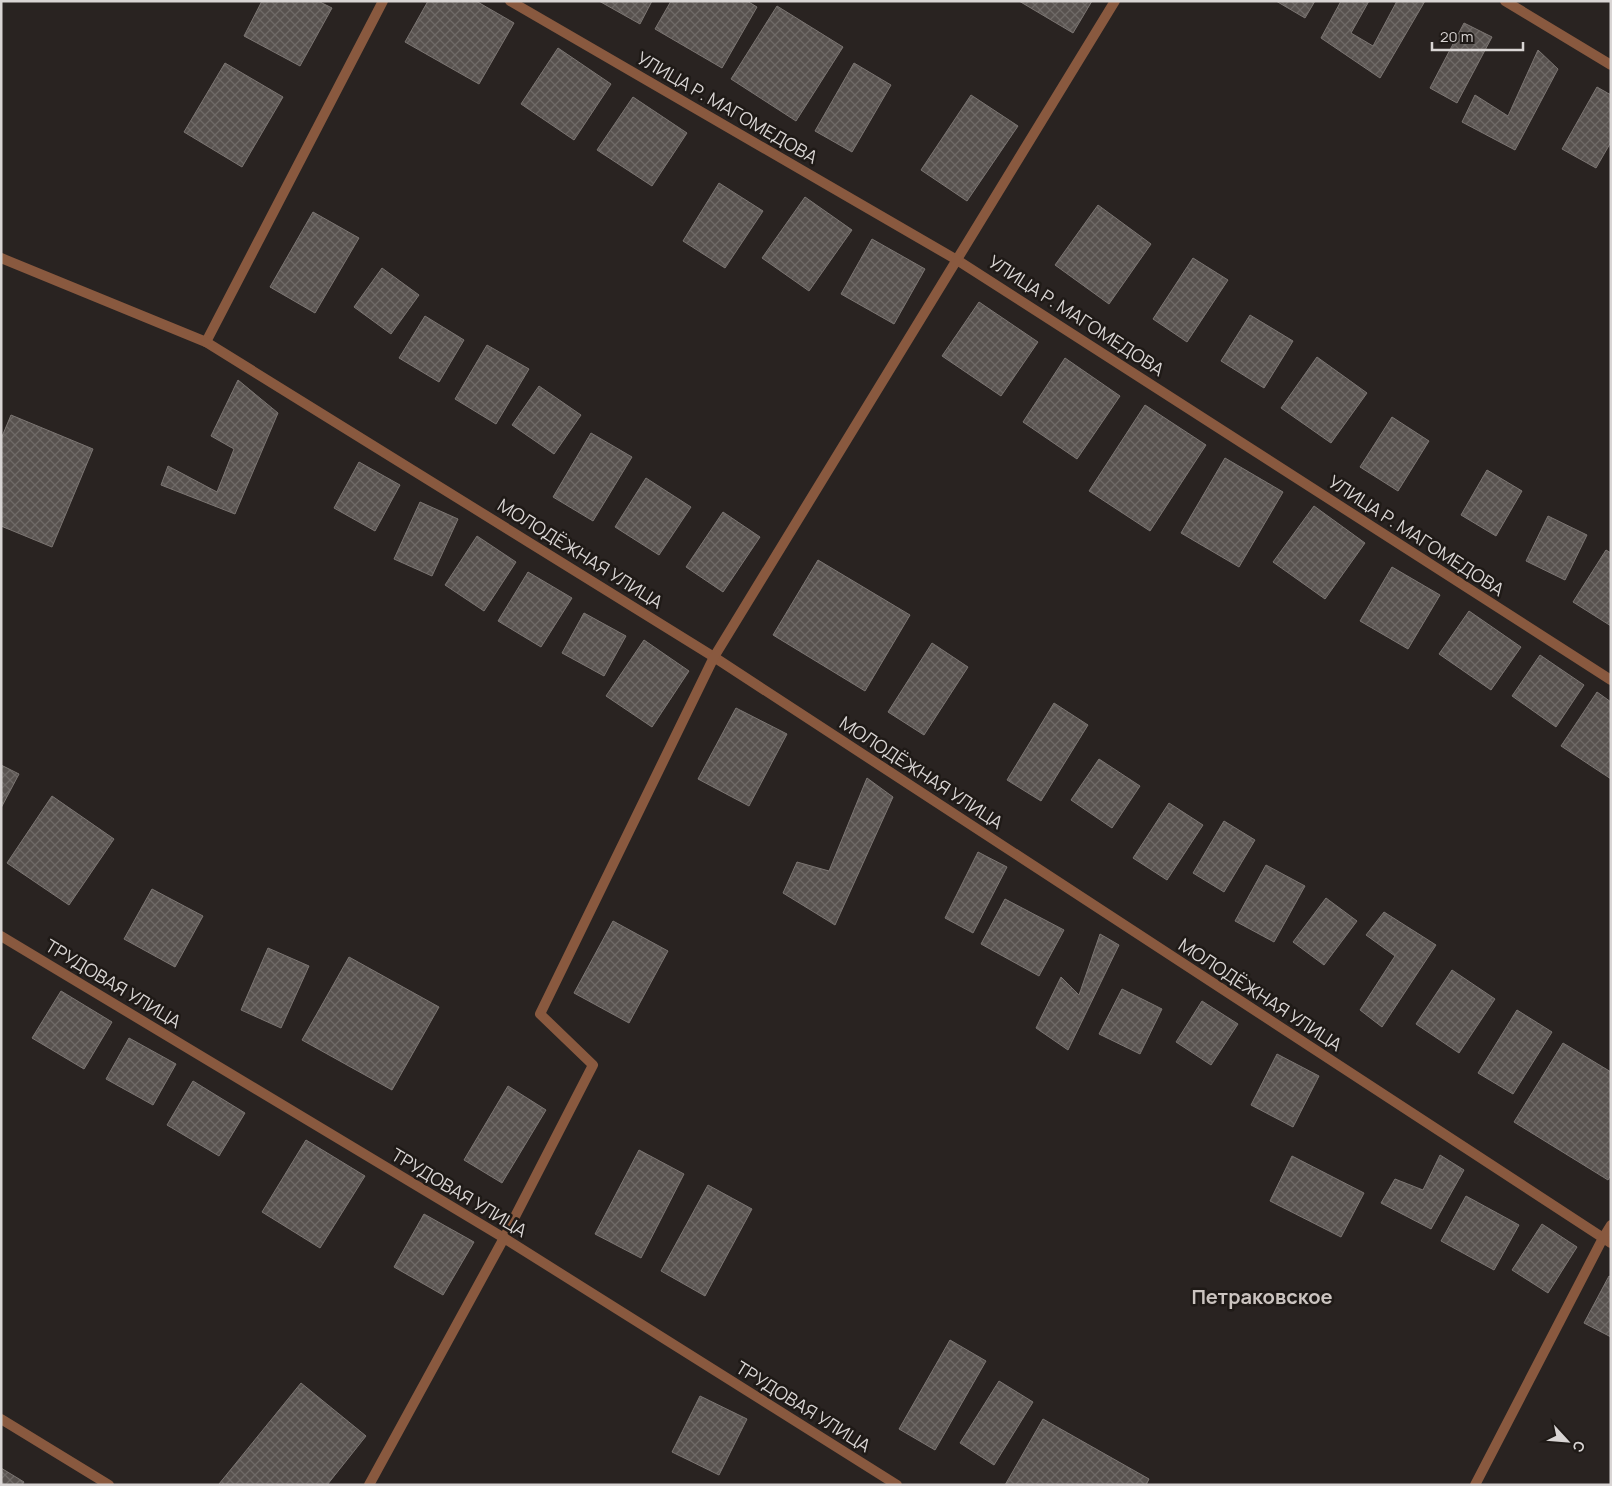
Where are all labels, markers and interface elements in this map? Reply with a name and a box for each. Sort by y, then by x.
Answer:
scale bar [1432,20,1523,52]
text: 20 m [1440,26,1473,47]
street label: УЛИЦА Р. МАГОМЕДОВА [633,45,823,169]
street label: УЛИЦА Р. МАГОМЕДОВА [984,249,1170,381]
street label: УЛИЦА Р. МАГОМЕДОВА [1324,469,1510,601]
street label: МОЛОДЁЖНАЯ УЛИЦА [493,493,668,614]
street label: МОЛОДЁЖНАЯ УЛИЦА [835,710,1008,834]
street label: МОЛОДЁЖНАЯ УЛИЦА [1174,932,1347,1056]
street label: ТРУДОВАЯ УЛИЦА [41,933,186,1033]
street label: ТРУДОВАЯ УЛИЦА [387,1142,532,1242]
district label: Петраковское [1191,1283,1333,1310]
street label: ТРУДОВАЯ УЛИЦА [732,1355,876,1458]
north arrow [1542,1416,1592,1466]
text: С [1568,1438,1590,1456]

